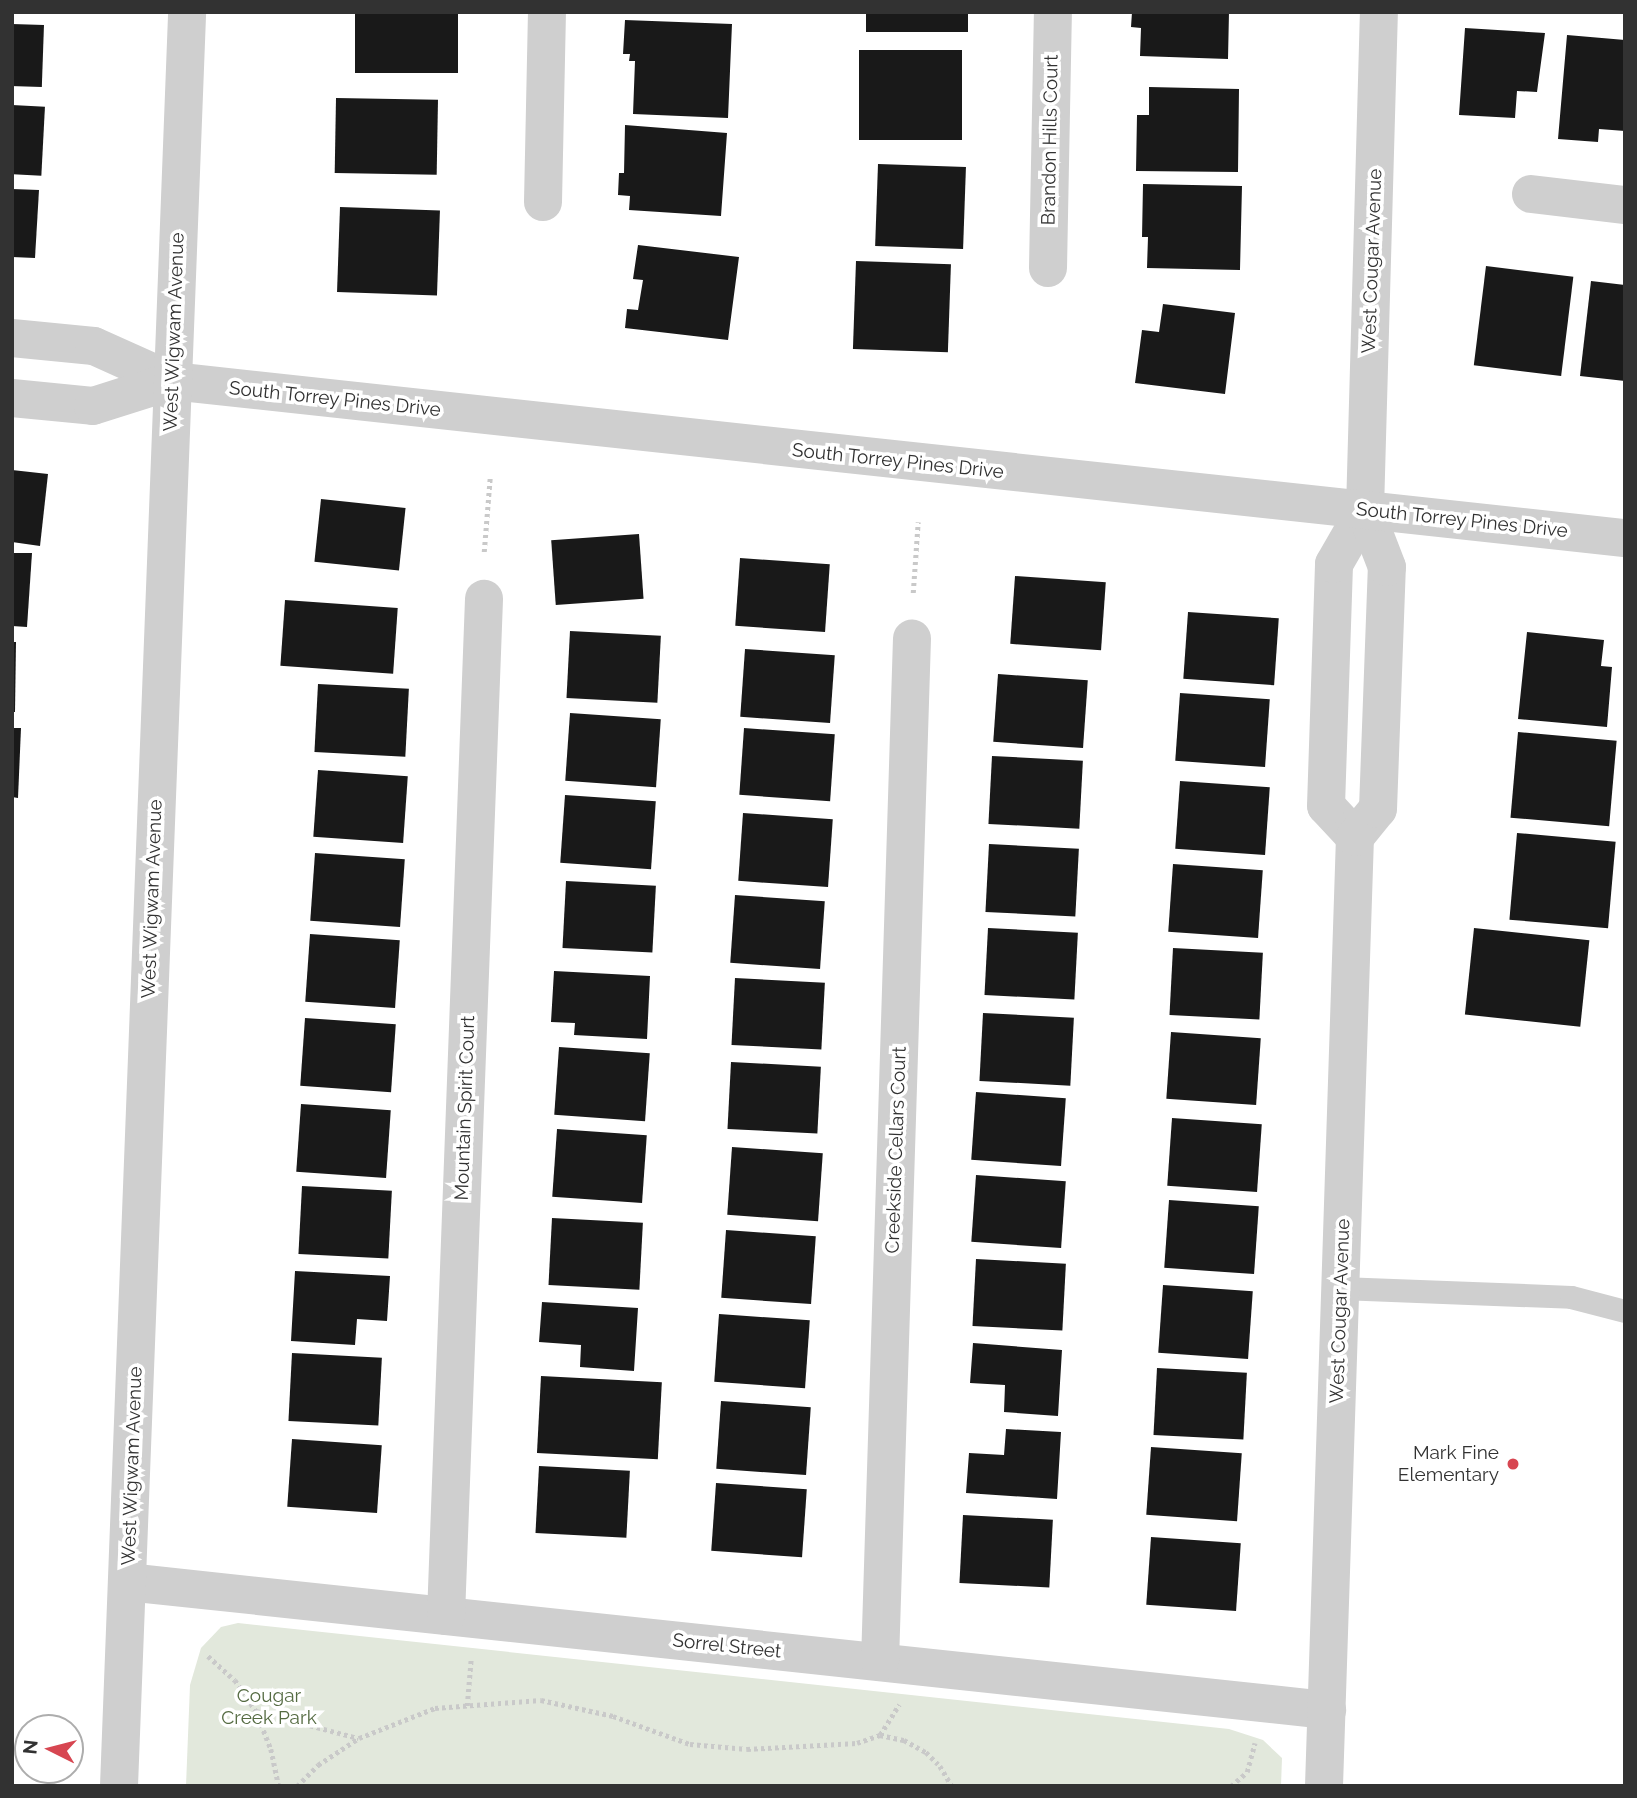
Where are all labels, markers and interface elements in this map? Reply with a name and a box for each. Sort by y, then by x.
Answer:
street label: Brandon Hills Court [1037,54,1063,226]
street label: West Cougar Avenue [1357,168,1387,354]
street label: West Wigwam Avenue [159,231,189,433]
street label: South Torrey Pines Drive [228,376,442,422]
street label: South Torrey Pines Drive [791,438,1005,484]
street label: South Torrey Pines Drive [1355,497,1569,543]
street label: West Wigwam Avenue [137,798,167,1000]
street label: Mountain Spirit Court [450,1015,480,1201]
street label: Creekside Cellars Court [881,1046,911,1254]
street label: West Cougar Avenue [1325,1218,1355,1404]
street label: West Wigwam Avenue [117,1365,147,1567]
place label: Mark Fine Elementary [1398,1442,1499,1486]
marker: Mark Fine Elementary [1505,1456,1521,1472]
street label: Sorrel Street [671,1629,783,1663]
park label: Cougar Creek Park [221,1685,317,1729]
north arrow [14,1714,84,1784]
text: N [18,1739,42,1755]

